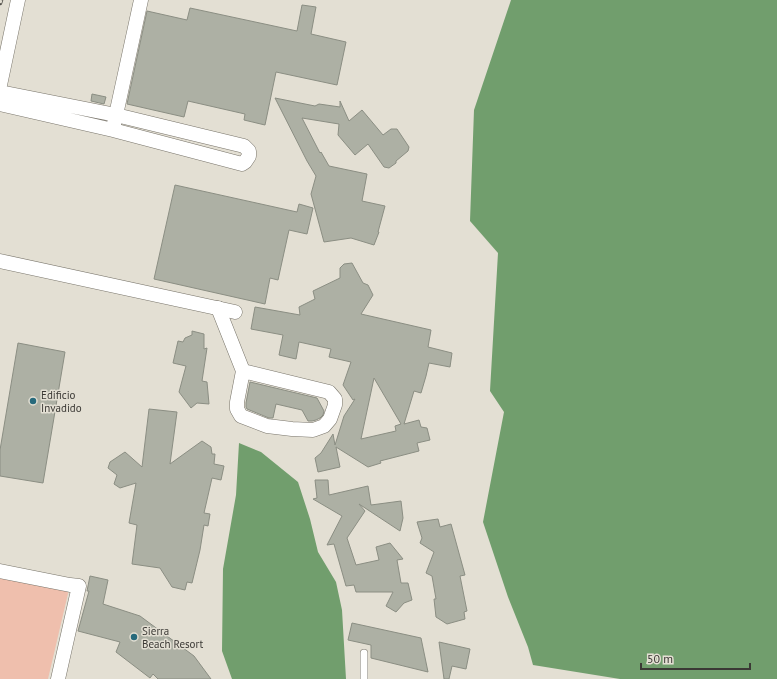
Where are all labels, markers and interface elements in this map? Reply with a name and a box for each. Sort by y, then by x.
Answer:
place label: Edificio Invadido [41,388,82,415]
marker: Edificio Invadido [28,396,38,406]
place label: Sierra Beach Resort [142,624,204,651]
marker: Sierra Beach Resort [129,632,139,642]
scale bar [641,645,750,671]
text: 50 m [647,651,673,666]

